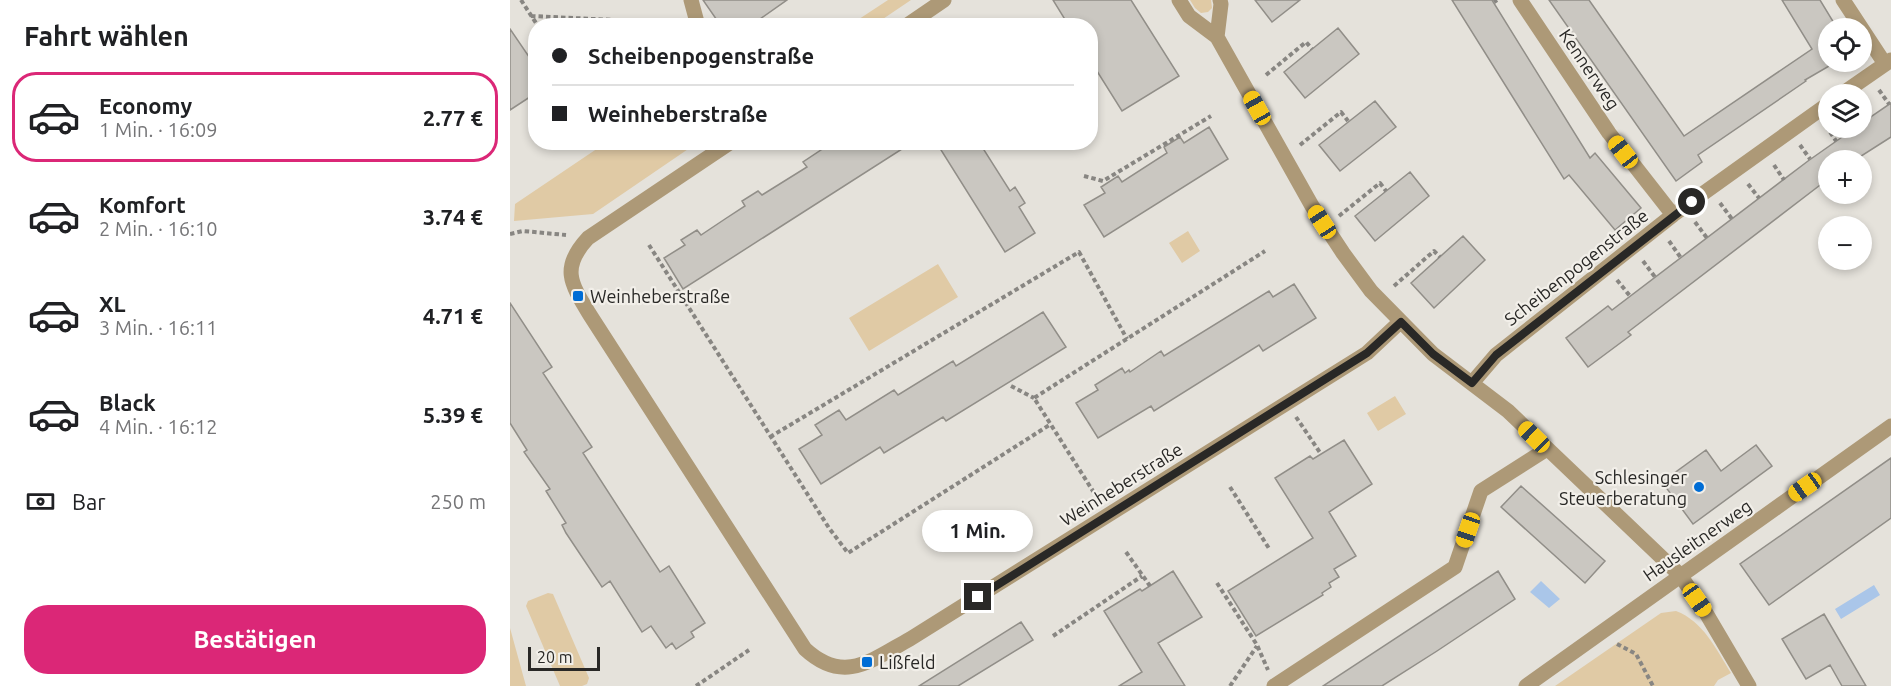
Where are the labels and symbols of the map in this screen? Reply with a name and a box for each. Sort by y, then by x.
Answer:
street label: Kennerweg [1556,25,1624,113]
car [1240,88,1274,128]
car [1605,132,1641,172]
route start [1678,188,1705,215]
car [1305,202,1339,242]
street label: Scheibenpogenstraße [1500,205,1652,329]
place label: Weinheberstraße [590,286,730,306]
marker: Weinheberstraße [571,289,585,303]
car [1515,418,1553,456]
street label: Weinheberstraße [1056,438,1186,530]
place label: Schlesinger Steuerberatung [1559,467,1687,508]
car [1785,469,1825,505]
marker: Schlesinger Steuerberatung [1692,480,1706,494]
street label: Hausleitnerweg [1639,495,1755,585]
callout: 1 Min. [922,510,1034,552]
car [1454,510,1482,550]
car [1679,580,1715,620]
route end [964,583,991,610]
scale bar [528,644,600,672]
place label: Lißfeld [879,652,935,672]
marker: Lißfeld [860,655,874,669]

